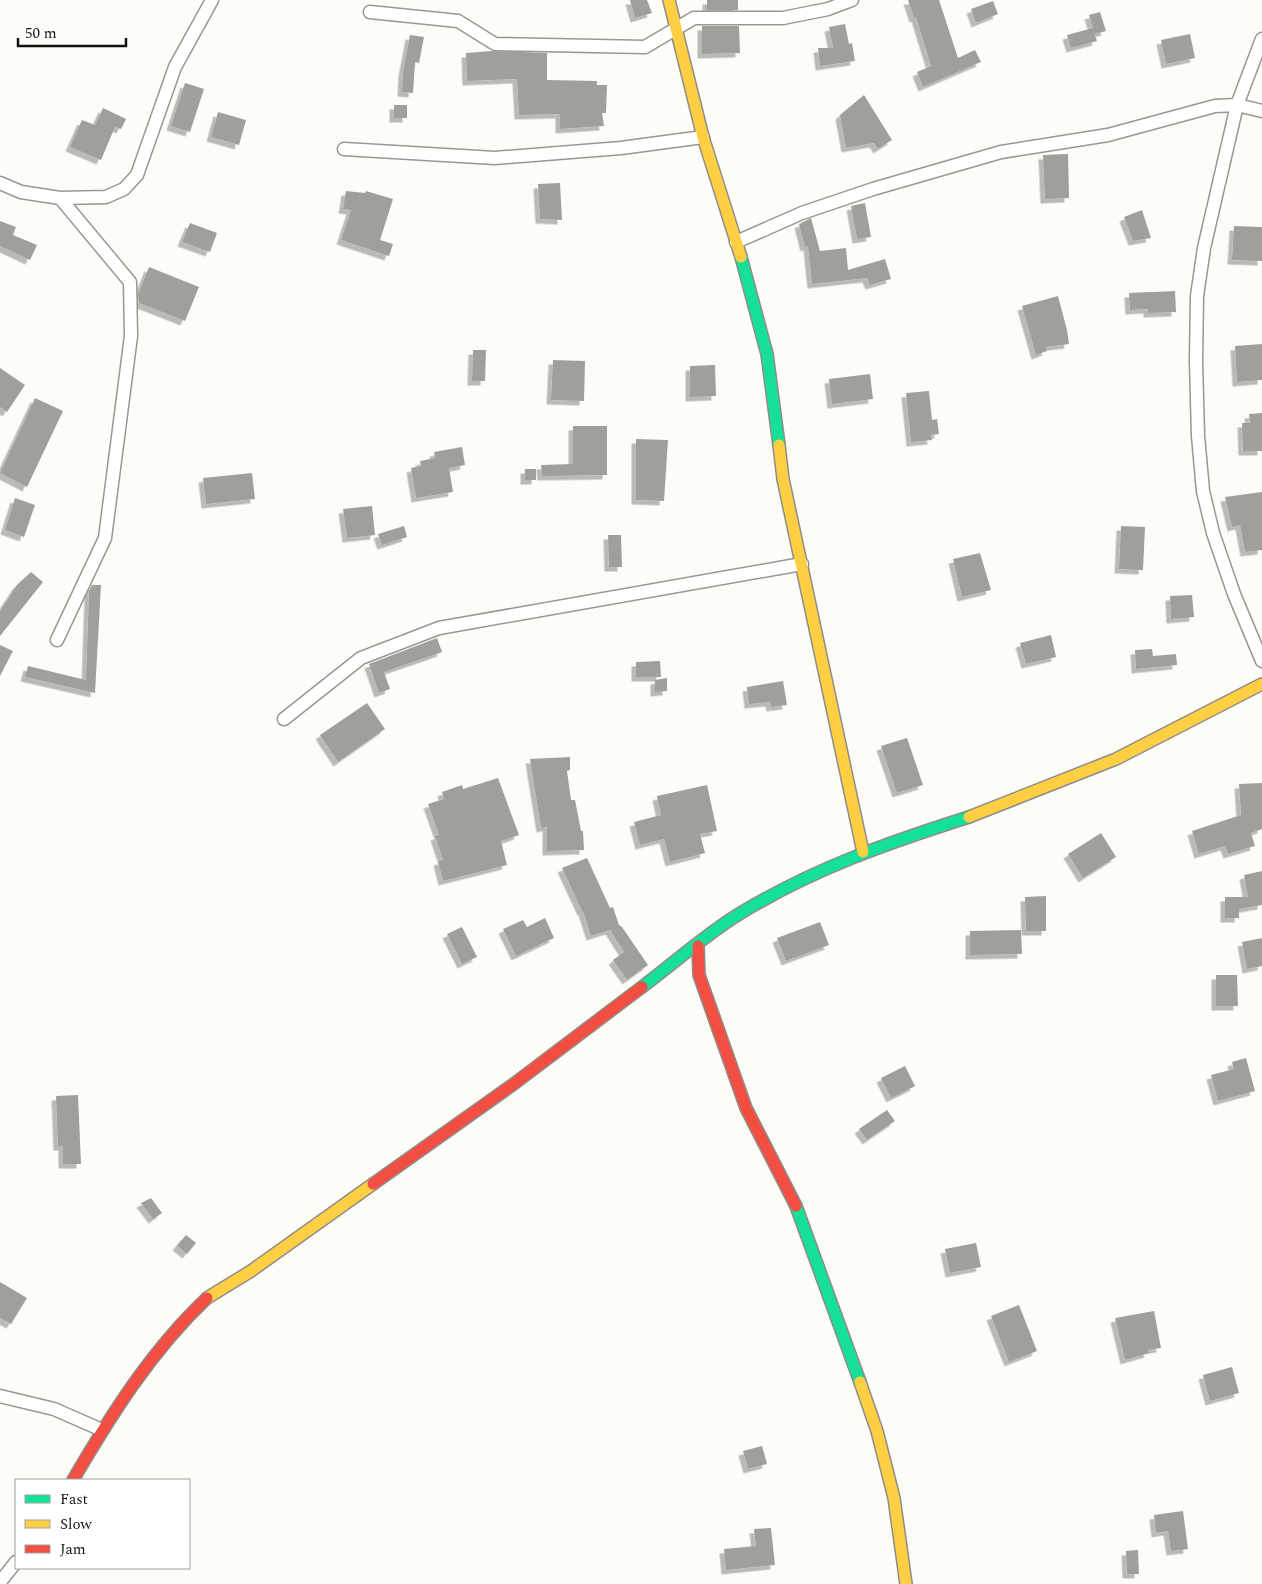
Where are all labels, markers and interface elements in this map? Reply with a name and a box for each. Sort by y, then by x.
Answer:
scale bar [18,15,125,47]
text: 50 m [25,22,57,45]
legend [15,1479,190,1569]
text: Fast [60,1488,88,1511]
text: Slow [60,1513,92,1536]
text: Jam [60,1538,86,1561]

